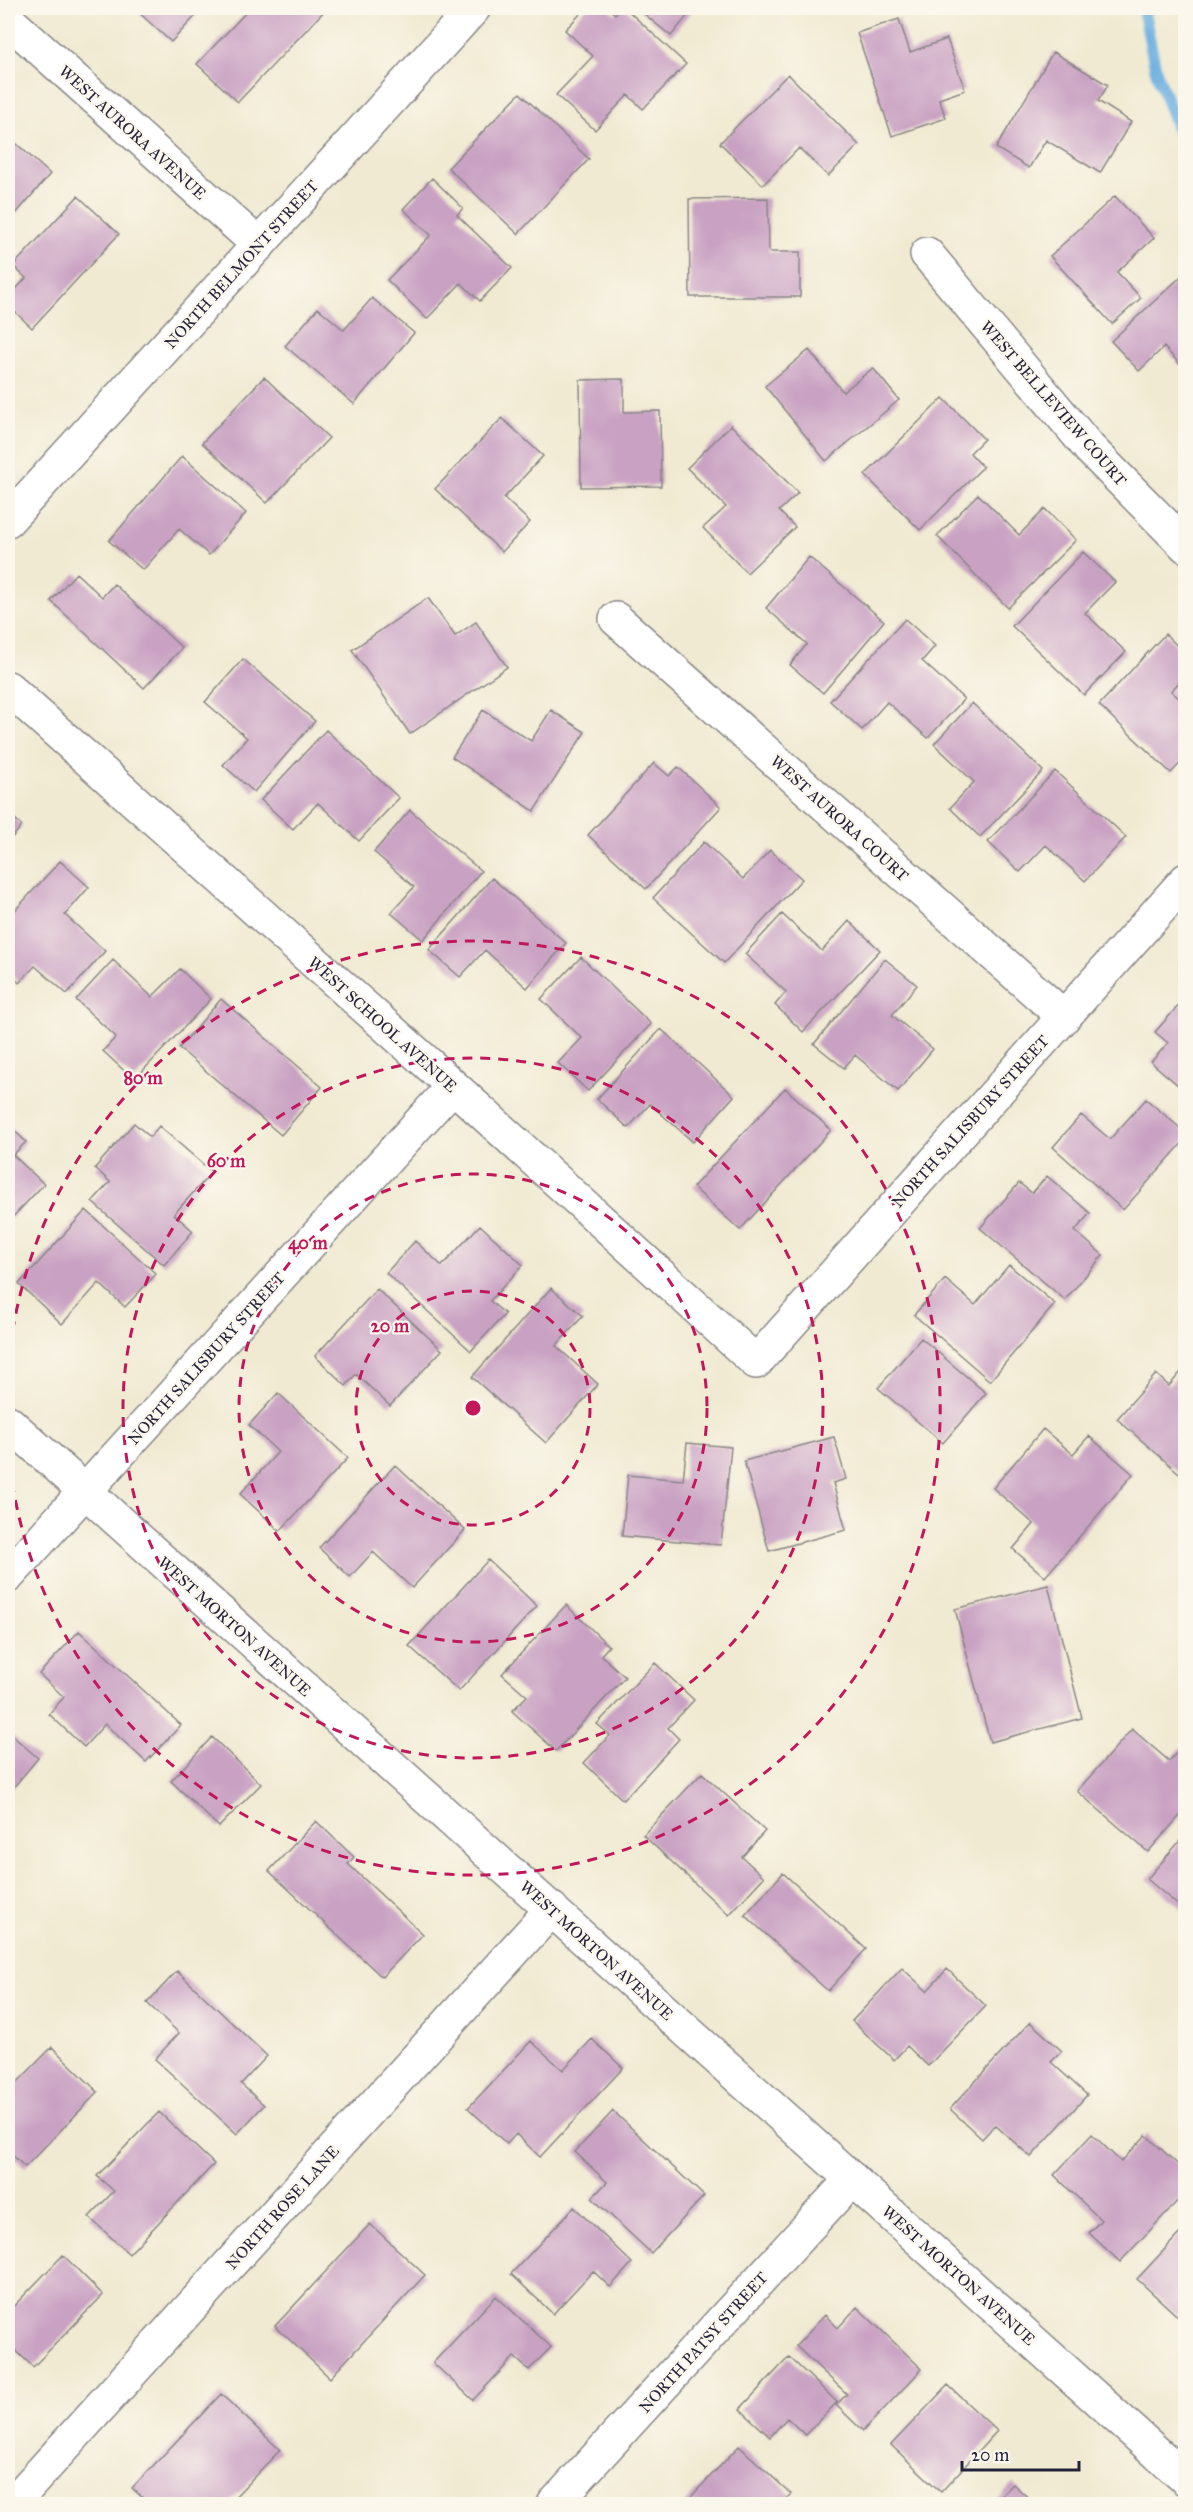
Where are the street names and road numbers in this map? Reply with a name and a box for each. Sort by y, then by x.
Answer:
street label: WEST AURORA AVENUE [55,61,210,203]
street label: NORTH BELMONT STREET [161,176,322,352]
street label: WEST BELLEVIEW COURT [977,317,1131,490]
street label: WEST AURORA COURT [767,751,913,885]
street label: WEST SCHOOL AVENUE [304,953,461,1096]
street label: NORTH SALISBURY STREET [888,1031,1053,1211]
street label: NORTH SALISBURY STREET [124,1268,289,1448]
street label: WEST MORTON AVENUE [154,1553,315,1700]
street label: WEST MORTON AVENUE [516,1877,677,2024]
street label: NORTH ROSE LANE [222,2142,343,2273]
street label: WEST MORTON AVENUE [878,2202,1039,2349]
street label: NORTH PATSY STREET [635,2268,772,2417]

